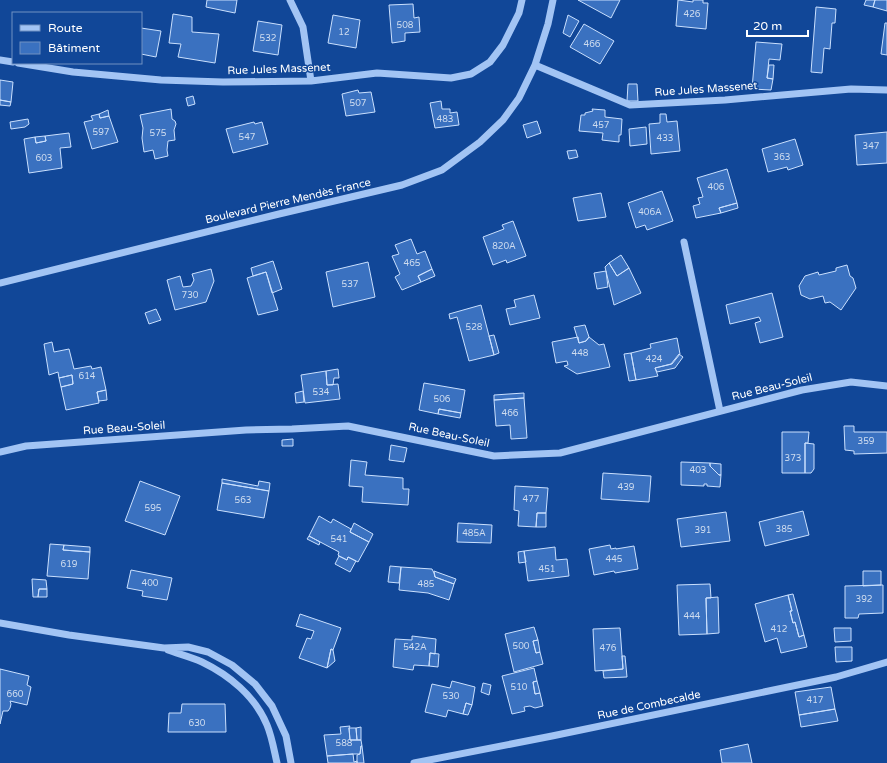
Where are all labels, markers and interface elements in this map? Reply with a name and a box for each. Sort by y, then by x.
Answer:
house number: 426 [684,9,701,20]
legend [12,12,142,64]
scale bar [747,12,808,38]
text: 20 m [753,19,782,33]
house number: 508 [397,20,414,31]
text: Route [48,21,83,35]
house number: 12 [338,27,350,38]
house number: 532 [260,33,276,44]
house number: 466 [584,39,601,50]
text: Bâtiment [48,41,100,55]
street label: Rue Jules Massenet [227,61,331,77]
street label: Rue Jules Massenet [654,79,758,99]
house number: 507 [350,98,367,109]
house number: 483 [437,114,453,125]
house number: 457 [593,120,610,131]
house number: 597 [93,127,110,138]
house number: 575 [150,128,167,139]
house number: 547 [239,132,256,143]
house number: 433 [657,133,673,144]
house number: 347 [863,141,880,152]
house number: 363 [774,152,790,163]
house number: 603 [36,153,52,164]
street label: Boulevard Pierre Mendès France [204,176,372,226]
house number: 406 [708,182,725,193]
house number: 406A [638,207,662,218]
house number: 820A [492,241,516,252]
house number: 465 [404,258,421,269]
house number: 537 [342,279,359,290]
house number: 730 [182,290,199,301]
house number: 528 [466,322,483,333]
house number: 448 [572,348,589,359]
house number: 424 [646,354,663,365]
house number: 614 [79,371,96,382]
street label: Rue Beau-Soleil [730,371,814,403]
house number: 534 [313,387,330,398]
house number: 506 [434,394,451,405]
house number: 466 [502,408,519,419]
street label: Rue Beau-Soleil [82,419,166,437]
street label: Rue Beau-Soleil [407,420,491,450]
house number: 359 [858,436,875,447]
house number: 373 [785,453,801,464]
house number: 403 [690,465,706,476]
house number: 439 [618,482,635,493]
house number: 477 [523,494,540,505]
house number: 563 [235,495,251,506]
house number: 595 [145,503,162,514]
house number: 385 [776,524,793,535]
house number: 391 [695,525,711,536]
house number: 485A [462,528,486,539]
house number: 541 [331,534,347,545]
house number: 445 [606,554,623,565]
house number: 619 [61,559,78,570]
house number: 451 [539,564,555,575]
house number: 400 [142,578,159,589]
house number: 485 [418,579,435,590]
house number: 392 [856,594,872,605]
house number: 444 [684,611,701,622]
house number: 412 [771,624,787,635]
house number: 500 [513,641,530,652]
house number: 542A [403,642,427,653]
house number: 476 [600,643,617,654]
house number: 510 [511,682,528,693]
street label: Rue de Combecalde [596,688,702,722]
house number: 660 [7,689,24,700]
house number: 530 [443,691,460,702]
house number: 417 [807,695,824,706]
house number: 630 [189,718,206,729]
house number: 588 [336,738,353,749]

